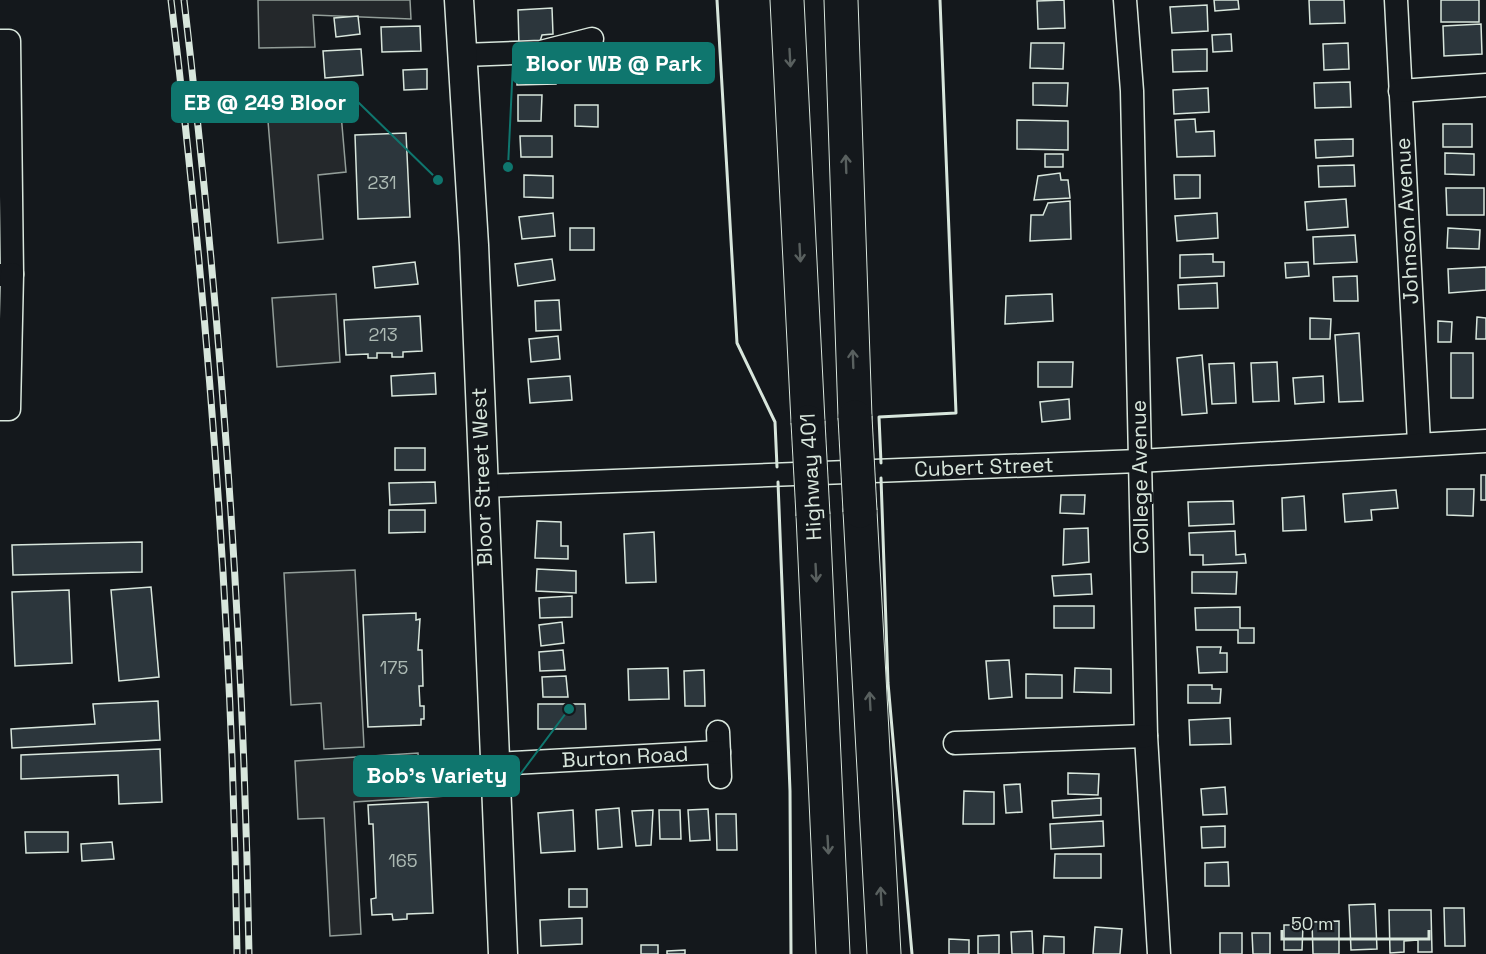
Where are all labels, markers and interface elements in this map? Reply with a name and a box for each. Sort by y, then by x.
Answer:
callout: Bloor WB @ Park [513,43,714,83]
one-way arrow [785,48,796,68]
text: Bloor WB @ Park [526,49,703,77]
callout: EB @ 249 Bloor [172,82,358,122]
text: EB @ 249 Bloor [184,88,346,116]
street label: Johnson Avenue [1389,137,1424,305]
one-way arrow [841,154,852,174]
house number: 231 [368,171,396,194]
one-way arrow [794,243,805,263]
house number: 213 [368,323,398,346]
one-way arrow [847,349,859,369]
street label: Bloor Street West [465,387,498,567]
street label: College Avenue [1125,400,1154,554]
street label: Highway 401 [794,413,827,541]
street label: Cubert Street [914,451,1054,482]
one-way arrow [810,563,821,583]
house number: 175 [380,656,408,679]
one-way arrow [865,691,876,711]
street label: Burton Road [561,740,689,773]
callout: Bob's Variety [354,756,519,796]
text: Bob's Variety [367,761,507,789]
one-way arrow [823,834,834,854]
house number: 165 [388,849,418,872]
one-way arrow [875,886,886,906]
scale bar [1282,903,1429,941]
text: 50 m [1291,912,1333,935]

